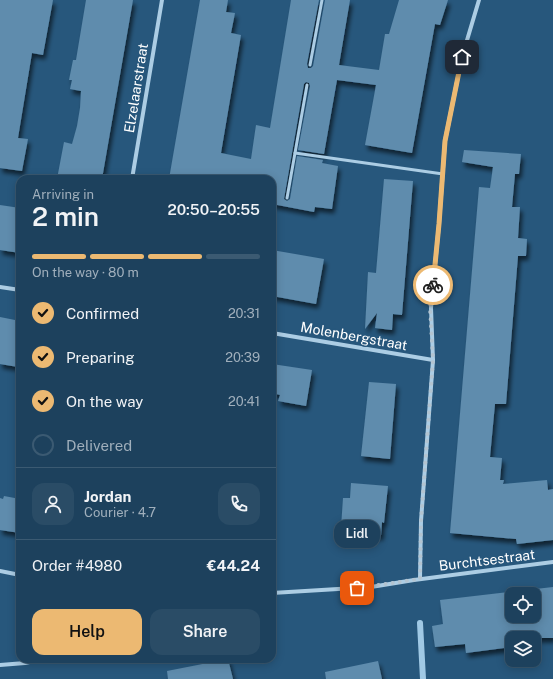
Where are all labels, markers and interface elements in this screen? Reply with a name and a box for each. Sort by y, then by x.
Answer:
pin [445,40,479,74]
street label: Elzelaarstraat [121,42,151,134]
icon: home [451,46,473,68]
text: Arriving in [32,187,94,202]
text: 2 min [32,201,99,232]
text: 20:50–20:55 [167,201,260,218]
text: On the way · 80 m [32,265,139,280]
courier [413,265,453,305]
icon: bike [422,274,444,296]
icon: check [32,302,54,324]
text: Confirmed [66,305,139,322]
text: 20:31 [228,306,260,321]
street label: Molenbergstraat [299,319,409,353]
icon: check [32,346,54,368]
text: Preparing [66,349,135,366]
text: 20:39 [225,350,260,365]
icon: check [32,390,54,412]
text: On the way [66,393,143,410]
text: 20:41 [228,394,260,409]
text: Delivered [66,437,132,454]
button: person [32,483,74,525]
button: phone [218,483,260,525]
text: Jordan [84,488,131,505]
text: Courier · 4.7 [84,505,156,520]
callout: Lidl [334,520,380,548]
text: Lidl [346,526,368,541]
street label: Burchtsestraat [438,546,536,574]
text: Order #4980 [32,557,122,574]
text: €44.24 [207,557,260,574]
pin [340,571,374,605]
icon: bag [346,577,368,599]
map controls [505,587,541,667]
button: locate [505,587,541,623]
button: Help [32,609,142,655]
button: Share [150,609,260,655]
button: layers [505,631,541,667]

